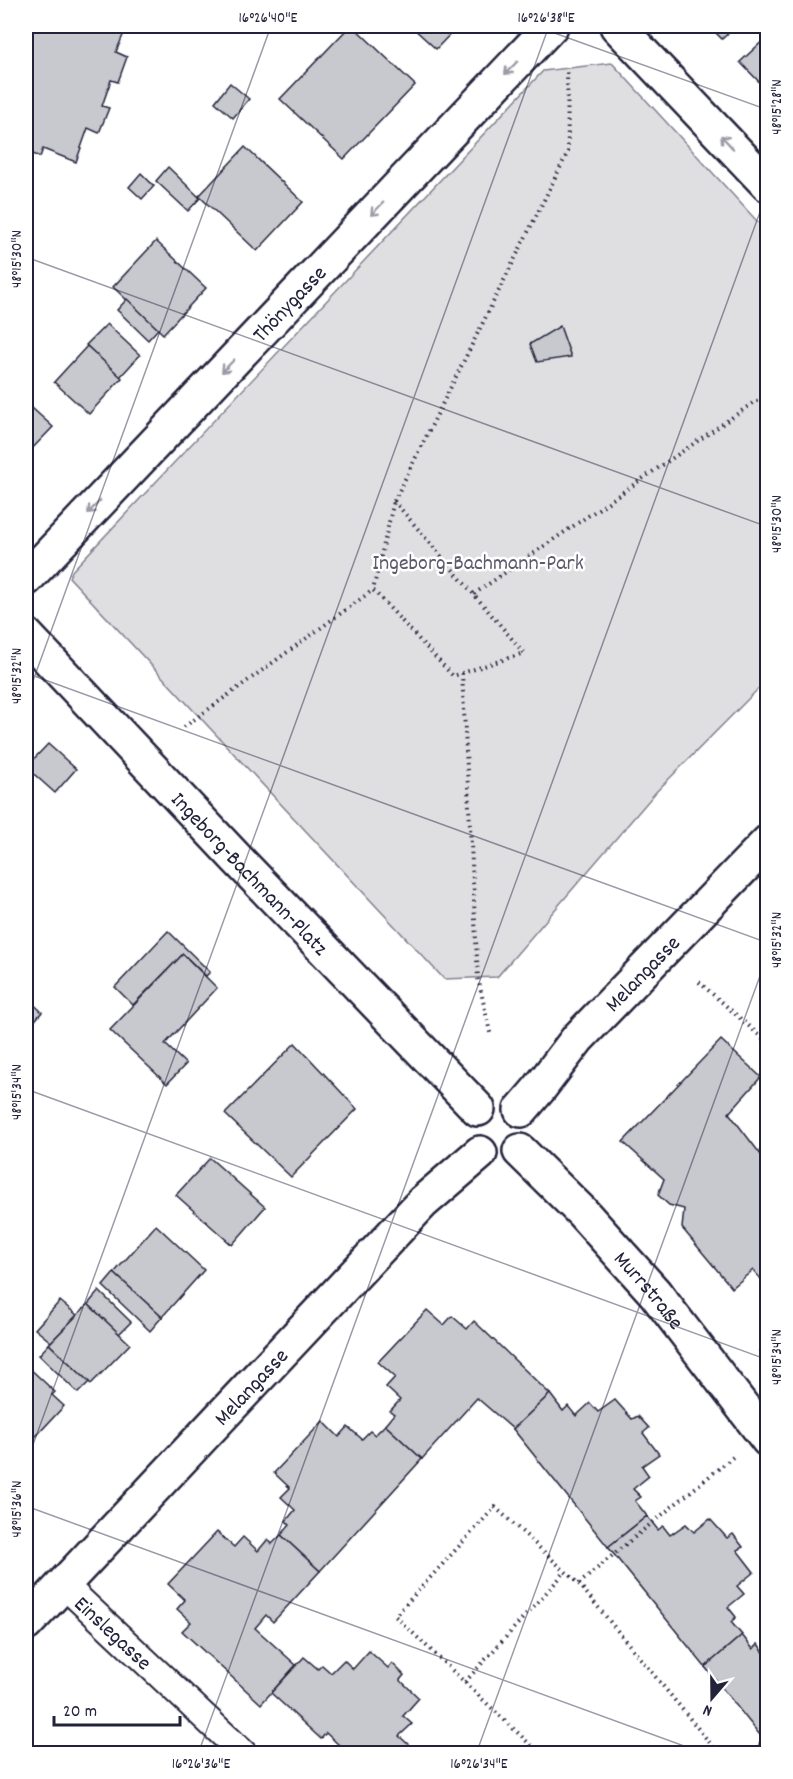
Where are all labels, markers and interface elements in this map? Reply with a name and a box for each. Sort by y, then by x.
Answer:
text: 16°26'40"E [239,8,298,30]
text: 16°26'38"E [517,8,575,30]
one-way arrow [504,60,518,75]
text: 48°15'28"N [767,79,789,135]
one-way arrow [720,135,735,150]
one-way arrow [369,202,384,217]
text: 48°15'30"N [7,230,29,288]
street label: Thönygasse [247,260,335,351]
one-way arrow [221,358,235,373]
text: 48°15'30"N [767,495,789,553]
one-way arrow [86,500,101,515]
park label: Ingeborg-Bachmann-Park [372,549,584,580]
text: 48°15'32"N [7,648,29,704]
street label: Ingeborg-Bachmann-Platz [162,786,334,964]
text: 48°15'32"N [767,912,789,968]
street label: Melangasse [599,930,689,1020]
text: 48°15'34"N [7,1064,29,1120]
street label: Murrstraße [605,1245,690,1337]
text: 48°15'34"N [767,1329,789,1385]
street label: Melangasse [208,1342,297,1434]
text: 48°15'36"N [7,1480,29,1538]
street label: Einslegasse [66,1590,157,1679]
north arrow [682,1668,742,1728]
scale bar [54,1689,180,1727]
text: N [700,1698,715,1722]
text: 20 m [63,1700,97,1725]
text: 16°26'36"E [172,1754,230,1776]
text: 16°26'34"E [450,1754,508,1776]

